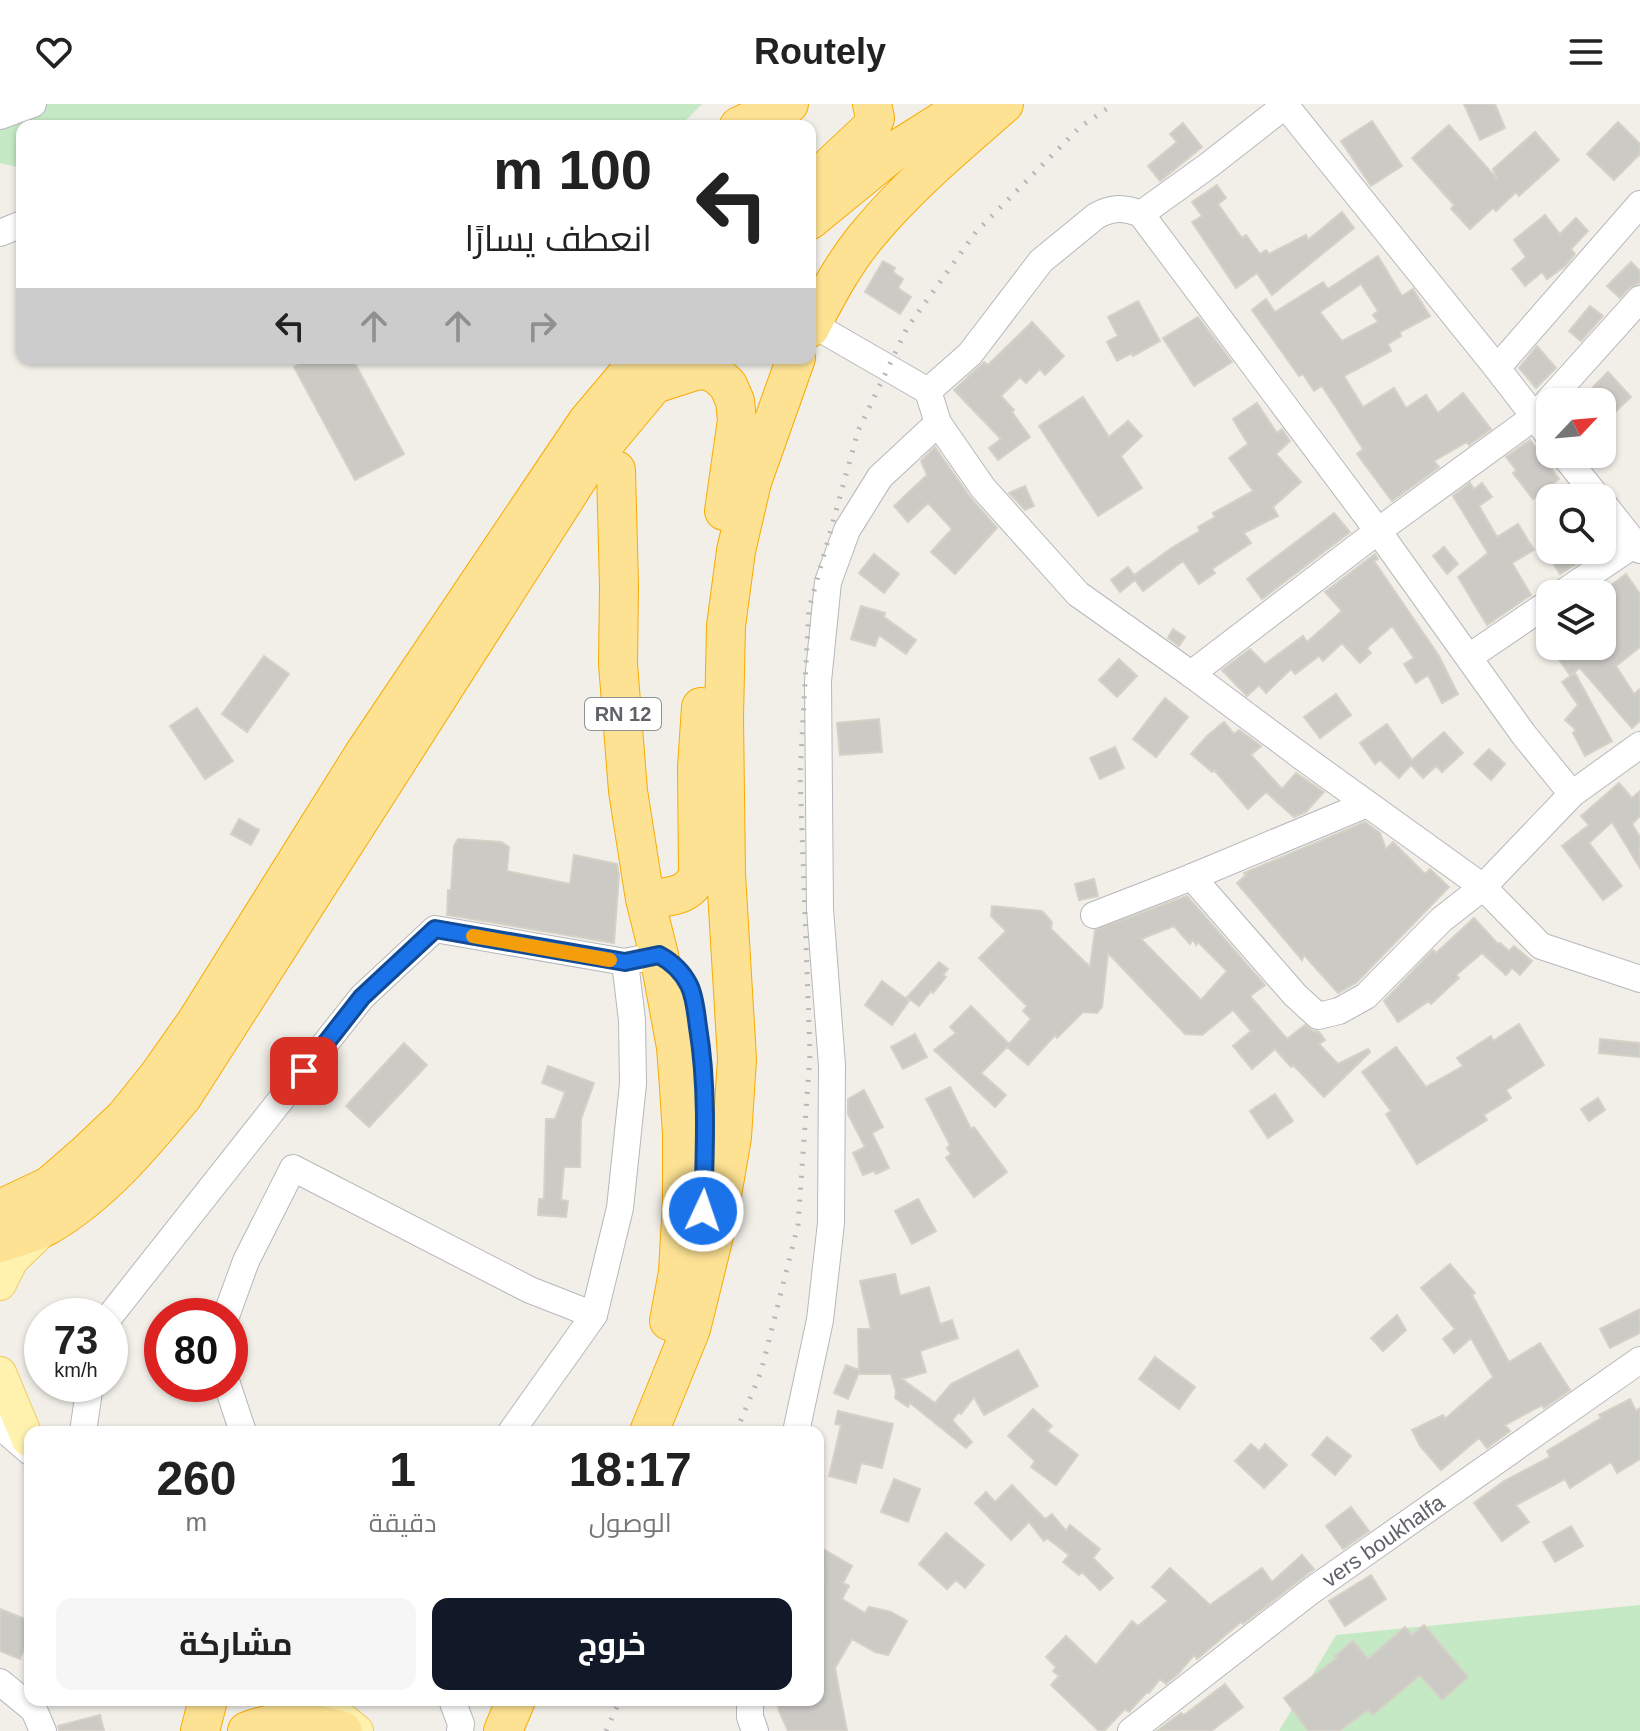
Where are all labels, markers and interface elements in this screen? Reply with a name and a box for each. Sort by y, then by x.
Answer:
icon: heart [32,30,76,74]
icon: menu [1564,30,1608,74]
text: Routely [754,31,886,72]
text: 100 m [493,138,652,201]
icon: left [680,152,784,256]
text: انعطف يسارًا [465,218,652,259]
icon: left [268,304,312,348]
icon: ahead [352,304,396,348]
icon: ahead [436,304,480,348]
icon: right [520,304,564,348]
north arrow [1536,388,1616,468]
map controls [1536,388,1616,660]
button: search [1536,484,1616,564]
button: layers [1536,580,1616,660]
road number: RN 12 [585,698,661,730]
pin [270,1037,338,1105]
icon: arrive [282,1049,326,1093]
position arrow [661,1169,745,1253]
speed limit sign: 80 [144,1298,248,1402]
text: 73 [54,1318,98,1362]
text: km/h [54,1359,98,1381]
text: 1 [389,1443,416,1496]
text: 18:17 [569,1443,692,1496]
text: 260 [156,1452,236,1505]
street label: vers boukhalfa [1317,1489,1449,1592]
text: m [186,1507,207,1537]
text: دقيقة [369,1508,436,1538]
text: الوصول [589,1508,672,1538]
button: مشاركة [56,1598,416,1690]
button: خروج [432,1598,792,1690]

